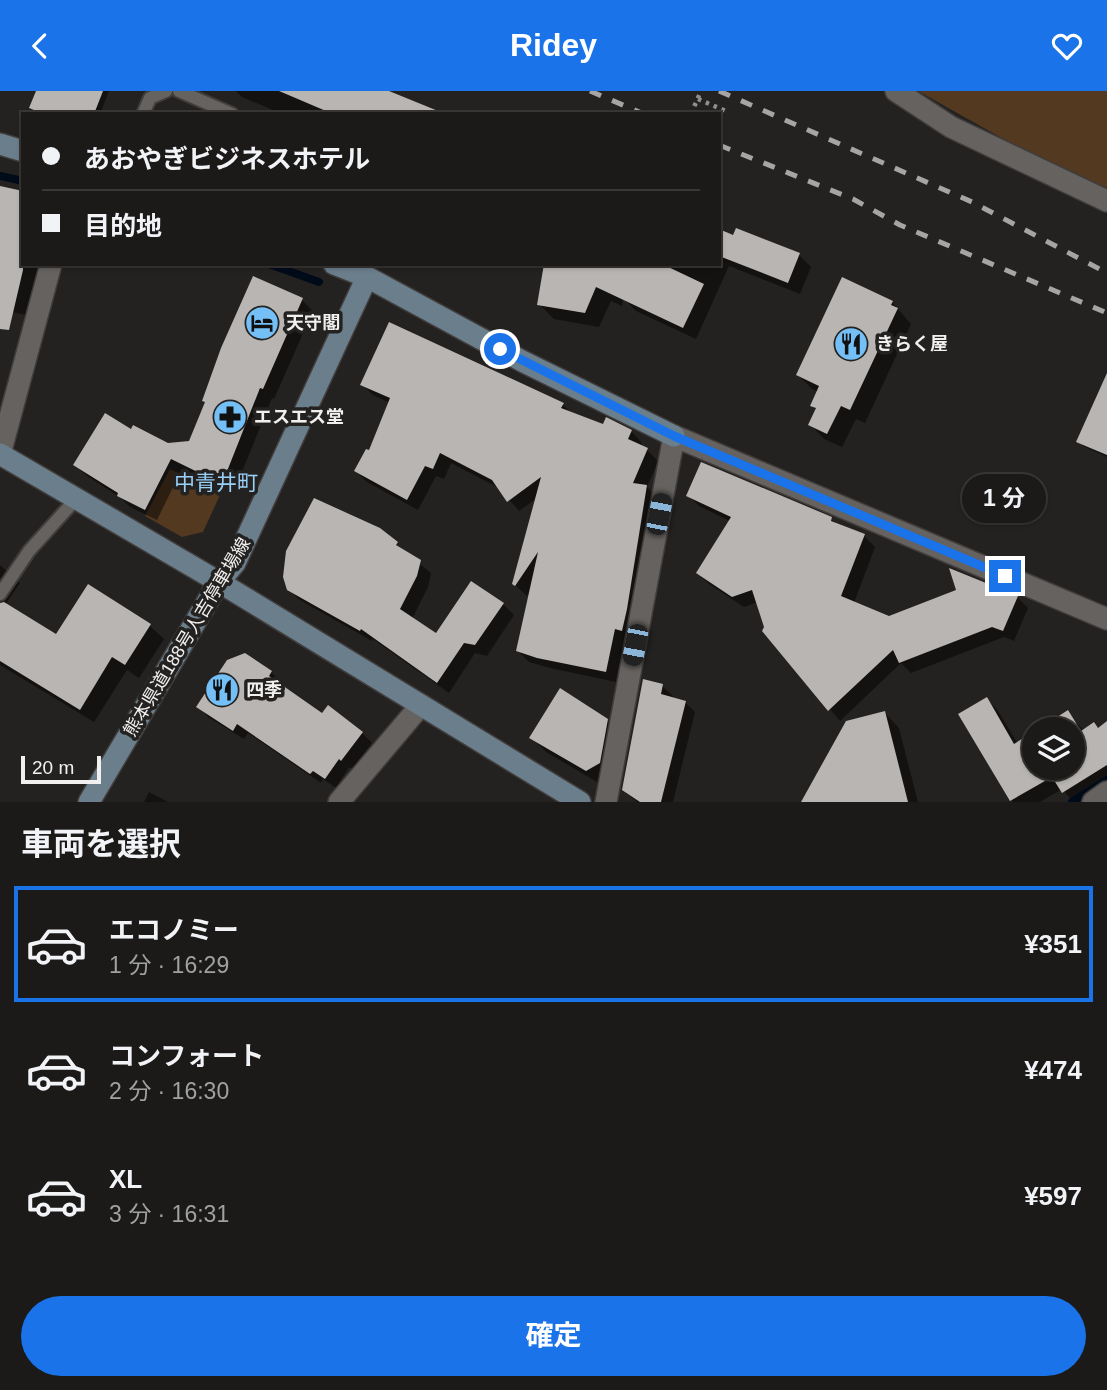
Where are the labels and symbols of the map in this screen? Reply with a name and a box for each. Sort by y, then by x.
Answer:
hotel icon: 天守閣 [243,304,281,342]
place label: 天守閣 [286,313,340,333]
restaurant icon: きらく屋 [832,325,870,363]
route start [484,333,516,365]
place label: きらく屋 [876,334,948,354]
pharmacy icon: エスエス堂 [211,398,249,436]
place label: エスエス堂 [254,407,344,427]
district label: 中青井町 [174,471,258,494]
callout: 1 分 [963,475,1047,524]
car [645,491,674,537]
street label: 熊本県道188号人吉停車場線 [120,534,254,740]
route end [989,560,1021,592]
car [621,622,650,668]
restaurant icon: 四季 [203,671,241,709]
place label: 四季 [246,680,282,700]
scale bar [21,753,102,785]

